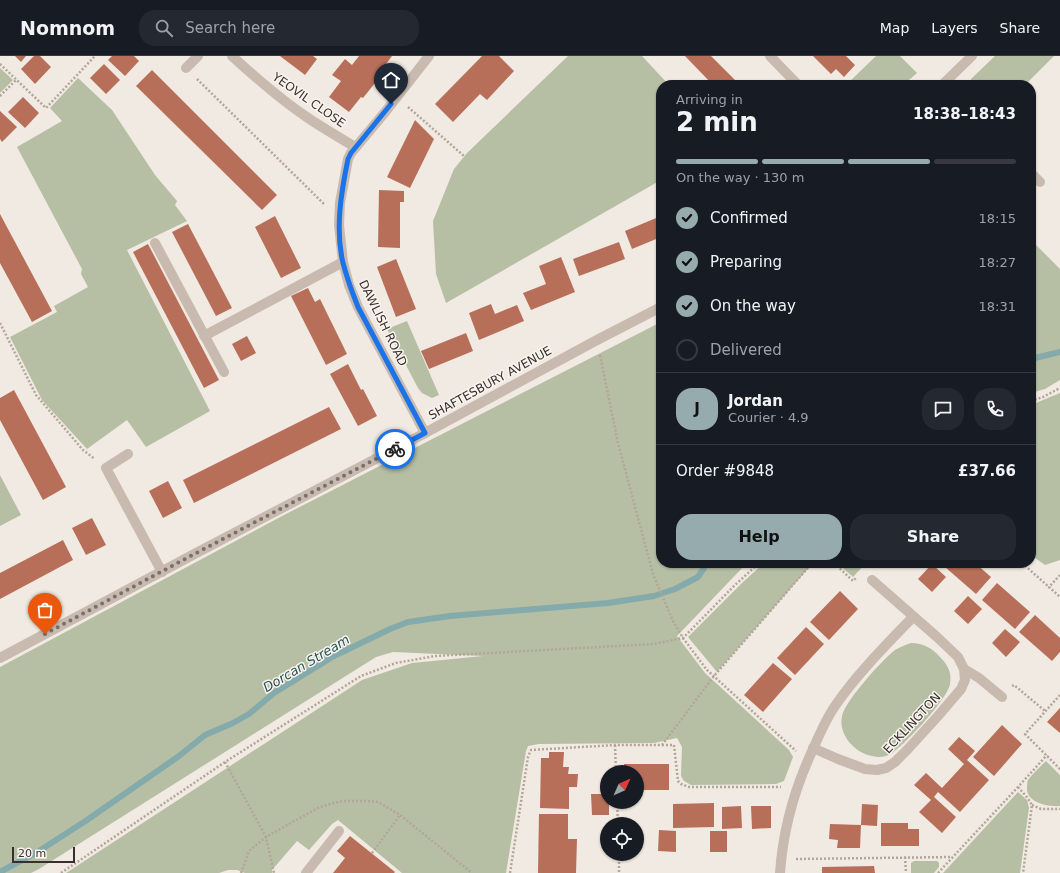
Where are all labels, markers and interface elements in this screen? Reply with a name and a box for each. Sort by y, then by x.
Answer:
search box [139,10,419,46]
text: Nomnom [20,17,115,39]
icon: search [153,17,175,39]
text: Search here [185,19,275,37]
text: Map [880,20,909,36]
text: Layers [931,20,978,36]
text: Share [1000,20,1040,36]
pin [374,63,408,104]
street label: YEOVIL CLOSE [269,69,348,130]
icon: home [380,69,402,91]
text: Arriving in [676,92,743,107]
text: 18:38–18:43 [913,105,1016,123]
text: 2 min [676,107,758,137]
text: On the way · 130 m [676,170,804,185]
icon: check [676,207,698,229]
text: Confirmed [710,209,788,227]
text: 18:15 [979,211,1016,226]
icon: check [676,251,698,273]
text: Preparing [710,253,782,271]
text: 18:27 [979,255,1016,270]
street label: DAWLISH ROAD [356,278,410,368]
icon: check [676,295,698,317]
text: On the way [710,297,796,315]
text: 18:31 [979,299,1016,314]
text: Delivered [710,341,782,359]
street label: SHAFTESBURY AVENUE [426,343,554,423]
button: chat [922,388,964,430]
button: phone [974,388,1016,430]
text: Jordan [728,392,783,410]
text: J [694,400,700,418]
text: Courier · 4.9 [728,410,809,425]
courier [375,429,415,469]
icon: bike [384,438,406,460]
text: Order #9848 [676,462,774,480]
text: £37.66 [958,462,1016,480]
button: Help [676,514,842,560]
button: Share [850,514,1016,560]
pin [28,593,62,634]
icon: bag [34,599,56,621]
water label: Dorcan Stream [260,632,352,695]
street label: ECKLINGTON [880,690,944,756]
north arrow [600,765,644,809]
map controls [600,765,644,861]
button: locate [600,817,644,861]
scale bar [12,845,75,864]
text: 20 m [18,847,46,860]

